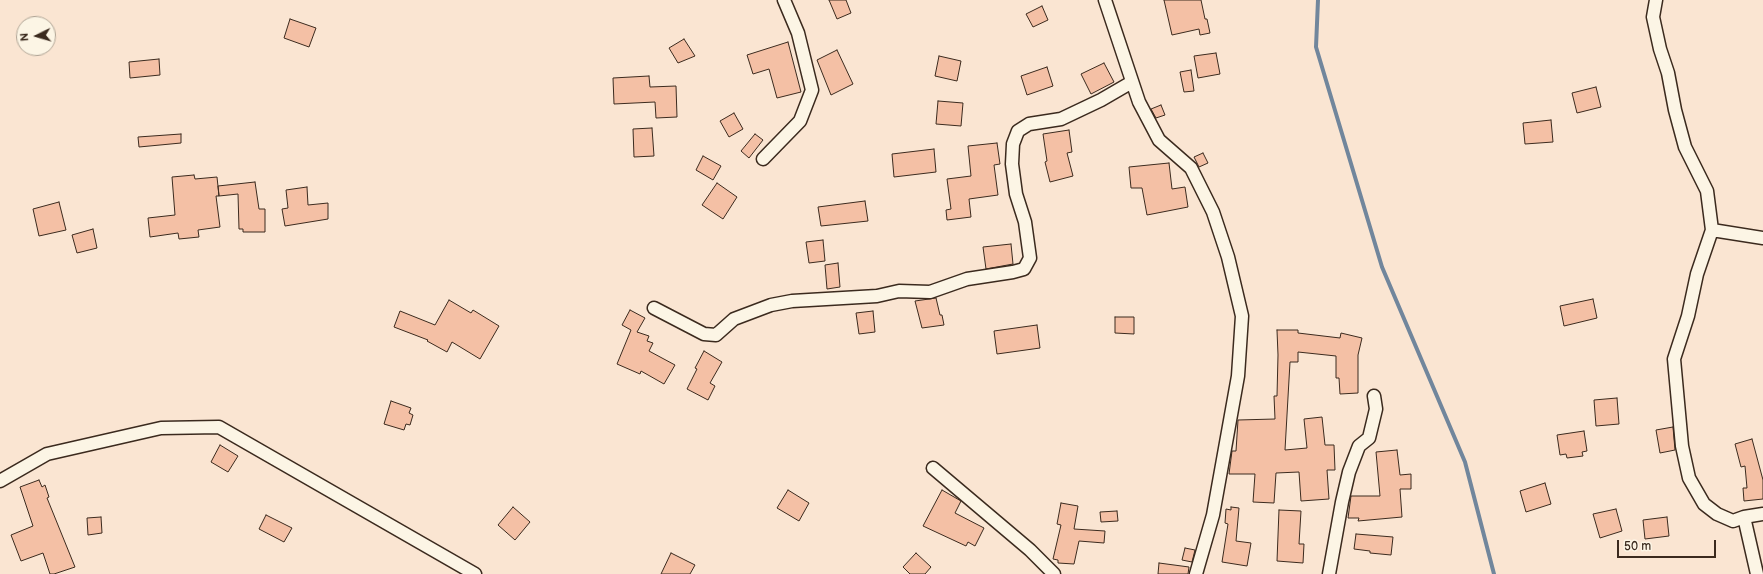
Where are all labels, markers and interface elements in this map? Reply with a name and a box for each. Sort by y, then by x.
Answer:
north arrow [16,16,56,56]
text: N [18,32,31,42]
scale bar [1619,532,1718,558]
text: 50 m [1624,539,1651,554]

